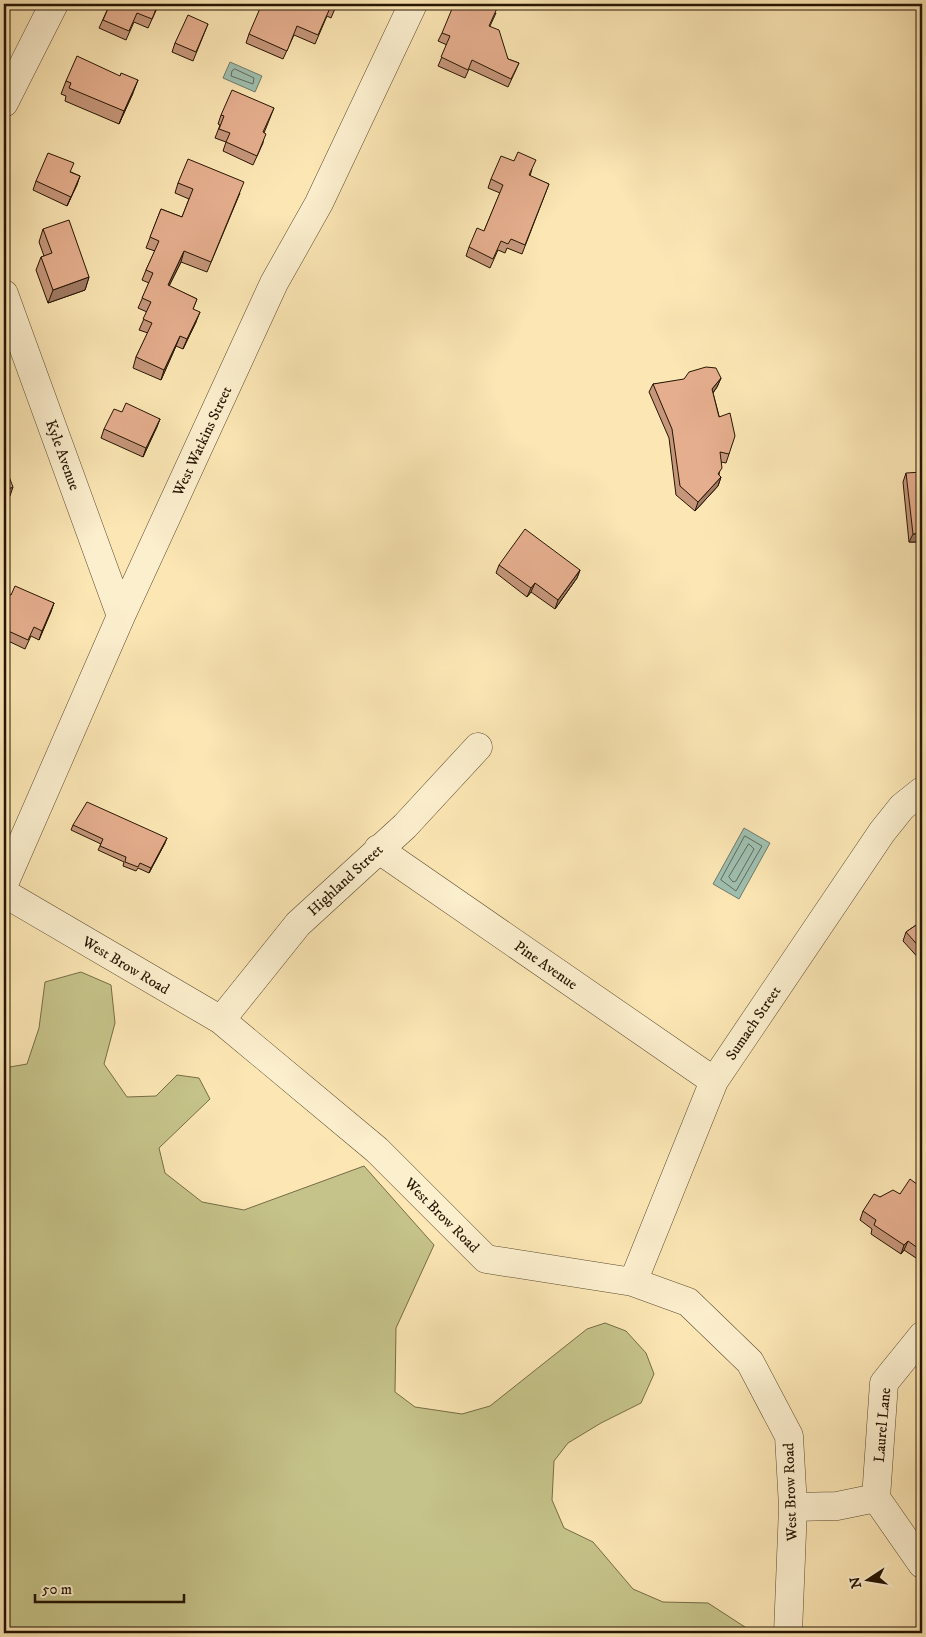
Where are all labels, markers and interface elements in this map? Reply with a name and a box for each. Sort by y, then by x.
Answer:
street label: West Watkins Street [168,383,236,500]
street label: Kyle Avenue [41,417,84,493]
street label: Highland Street [304,840,387,920]
street label: West Brow Road [78,931,173,999]
street label: Pine Avenue [510,937,581,994]
street label: Sumach Street [722,982,785,1064]
street label: West Brow Road [399,1173,484,1257]
street label: Laurel Lane [870,1387,895,1463]
street label: West Brow Road [779,1442,802,1542]
north arrow [844,1554,894,1604]
scale bar [35,1572,184,1604]
text: N [846,1575,866,1590]
text: 50 m [42,1580,72,1599]

